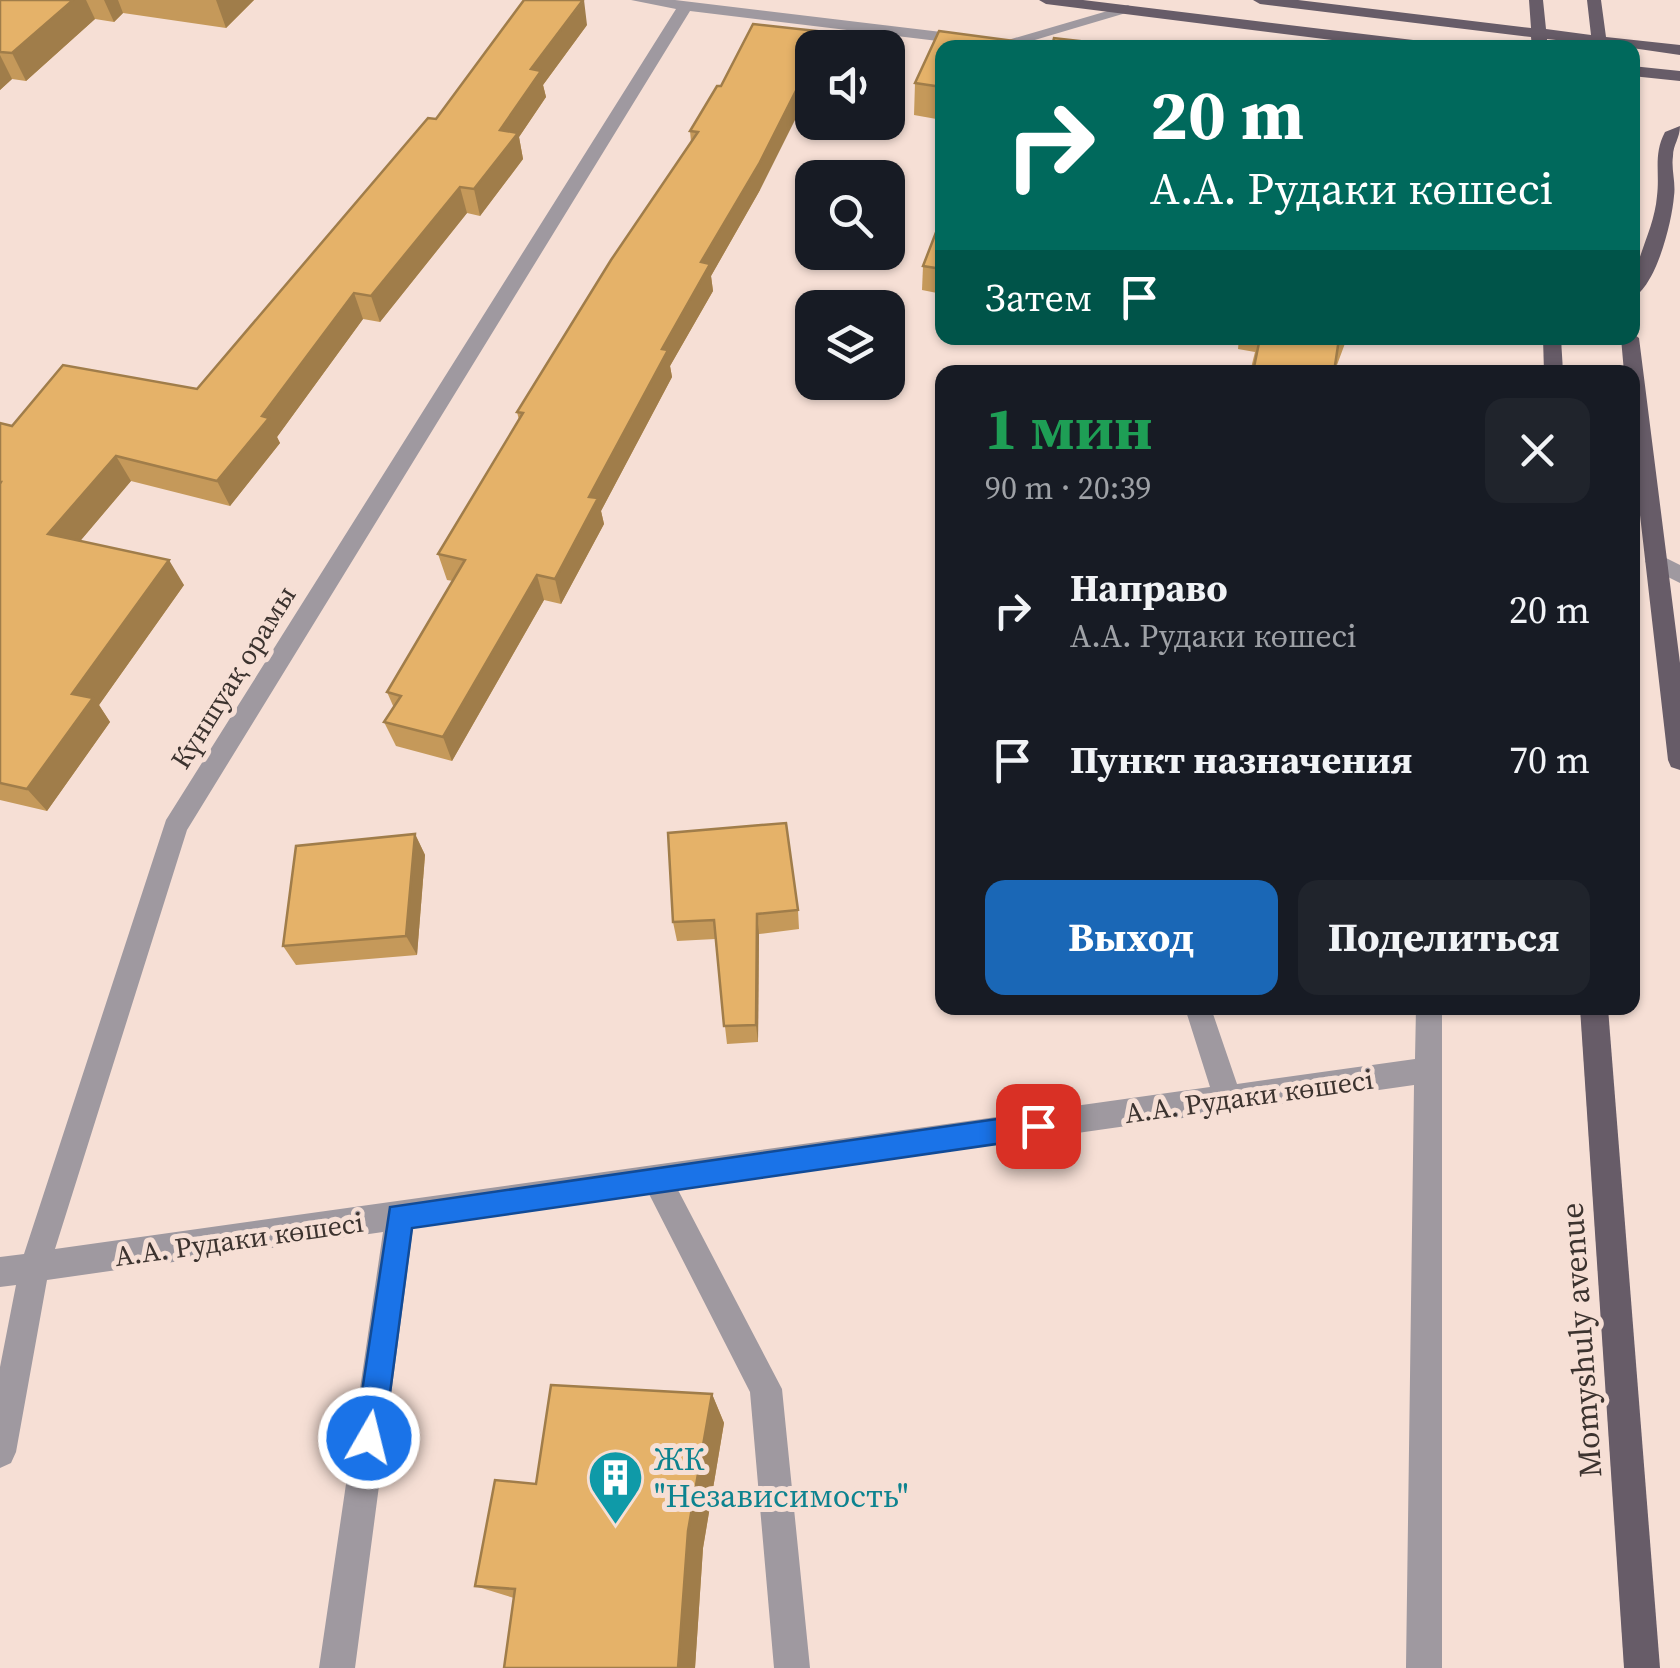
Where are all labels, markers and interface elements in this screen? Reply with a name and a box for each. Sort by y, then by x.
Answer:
map controls [795,30,905,400]
button: sound [795,30,905,140]
text: 20 m [1150,66,1304,162]
icon: right [985,80,1115,210]
text: А.А. Рудаки көшесі [1150,157,1553,219]
button: search [795,160,905,270]
icon: arrive [1112,270,1167,325]
text: Затем [985,272,1092,324]
button: layers [795,290,905,400]
text: 1 мин [985,387,1153,469]
button: close [1485,398,1590,503]
text: 90 m · 20:39 [985,466,1151,510]
text: Направо [1070,562,1228,614]
street label: Күншуақ орамы [161,578,305,776]
icon: right [985,583,1040,638]
text: 20 m [1509,584,1590,636]
text: А.А. Рудаки көшесі [1070,614,1357,658]
icon: arrive [985,733,1040,788]
text: Пункт назначения [1070,734,1412,786]
text: 70 m [1509,734,1590,786]
button: Выход [985,880,1278,995]
button: Поделиться [1298,880,1590,995]
street label: А.А. Рудаки көшесі [1122,1060,1376,1132]
pin [996,1084,1081,1169]
icon: arrive [1011,1099,1066,1154]
street label: Momyshuly avenue [1549,1201,1613,1479]
street label: А.А. Рудаки көшесі [112,1203,366,1275]
position arrow [317,1386,421,1490]
place label: ЖК "Независимость" [654,1437,908,1518]
building icon: ЖК "Независимость" [585,1447,645,1526]

